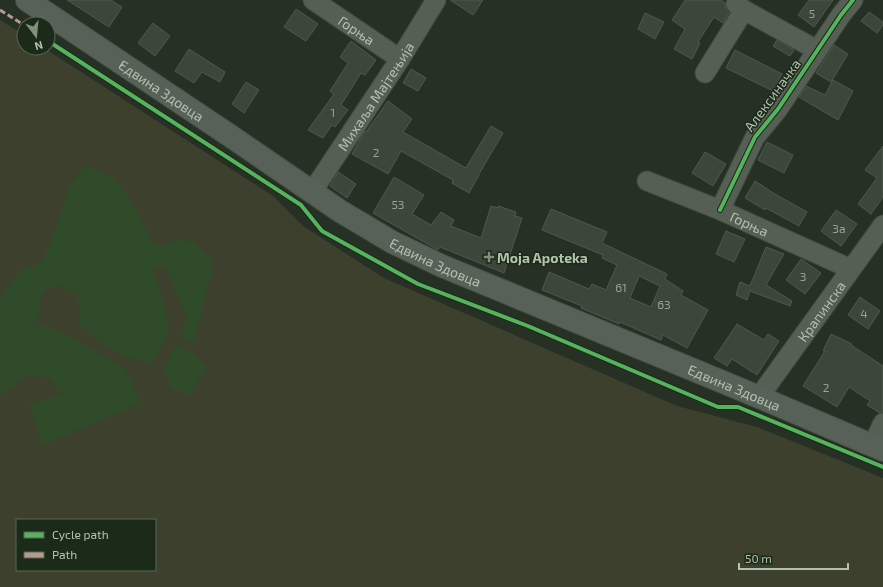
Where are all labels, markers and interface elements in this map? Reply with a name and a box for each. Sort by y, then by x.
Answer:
house number: 5 [809,6,815,20]
street label: Горња [335,11,378,48]
north arrow [16,16,56,56]
text: N [33,39,45,53]
street label: Михаља Мајтењија [333,39,417,154]
street label: Едвина Здовца [116,56,207,125]
street label: Алексиначка [740,56,804,134]
house number: 1 [331,105,335,119]
house number: 2 [373,145,380,159]
house number: 53 [391,197,405,211]
street label: Горња [728,207,771,239]
house number: 3a [832,221,846,235]
street label: Едвина Здовца [387,234,484,290]
place label: Moja Apoteka [497,249,588,266]
marker: Moja Apoteka [484,252,494,262]
house number: 3 [800,269,806,283]
street label: Крапинска [793,277,849,345]
house number: 61 [615,280,627,294]
house number: 63 [657,297,671,311]
house number: 4 [860,306,868,320]
street label: Едвина Здовца [686,360,783,414]
house number: 2 [823,380,830,394]
legend [16,519,156,571]
text: Cycle path [52,527,109,541]
scale bar [739,545,848,571]
text: Path [52,547,77,561]
text: 50 m [745,551,772,565]

